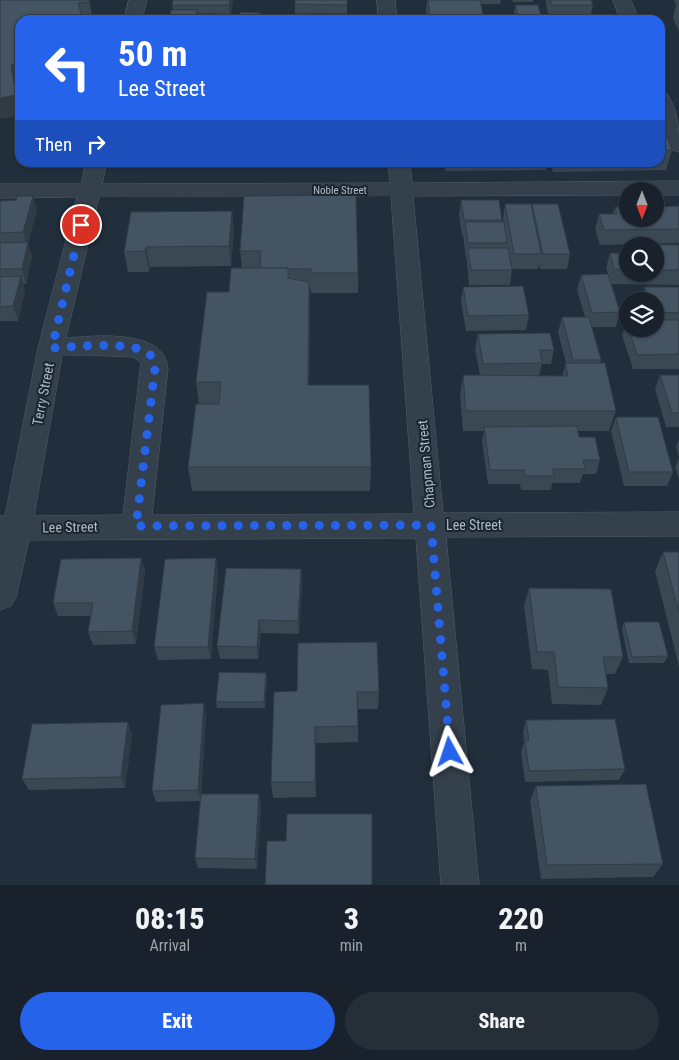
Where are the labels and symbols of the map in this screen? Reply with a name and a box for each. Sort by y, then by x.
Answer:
north arrow [619,182,664,228]
street label: Noble Street [313,184,367,197]
pin [60,204,102,246]
street label: Terry Street [29,361,57,427]
street label: Chapman Street [414,419,438,509]
street label: Lee Street [446,517,502,533]
street label: Lee Street [42,519,98,535]
position arrow [423,725,475,777]

